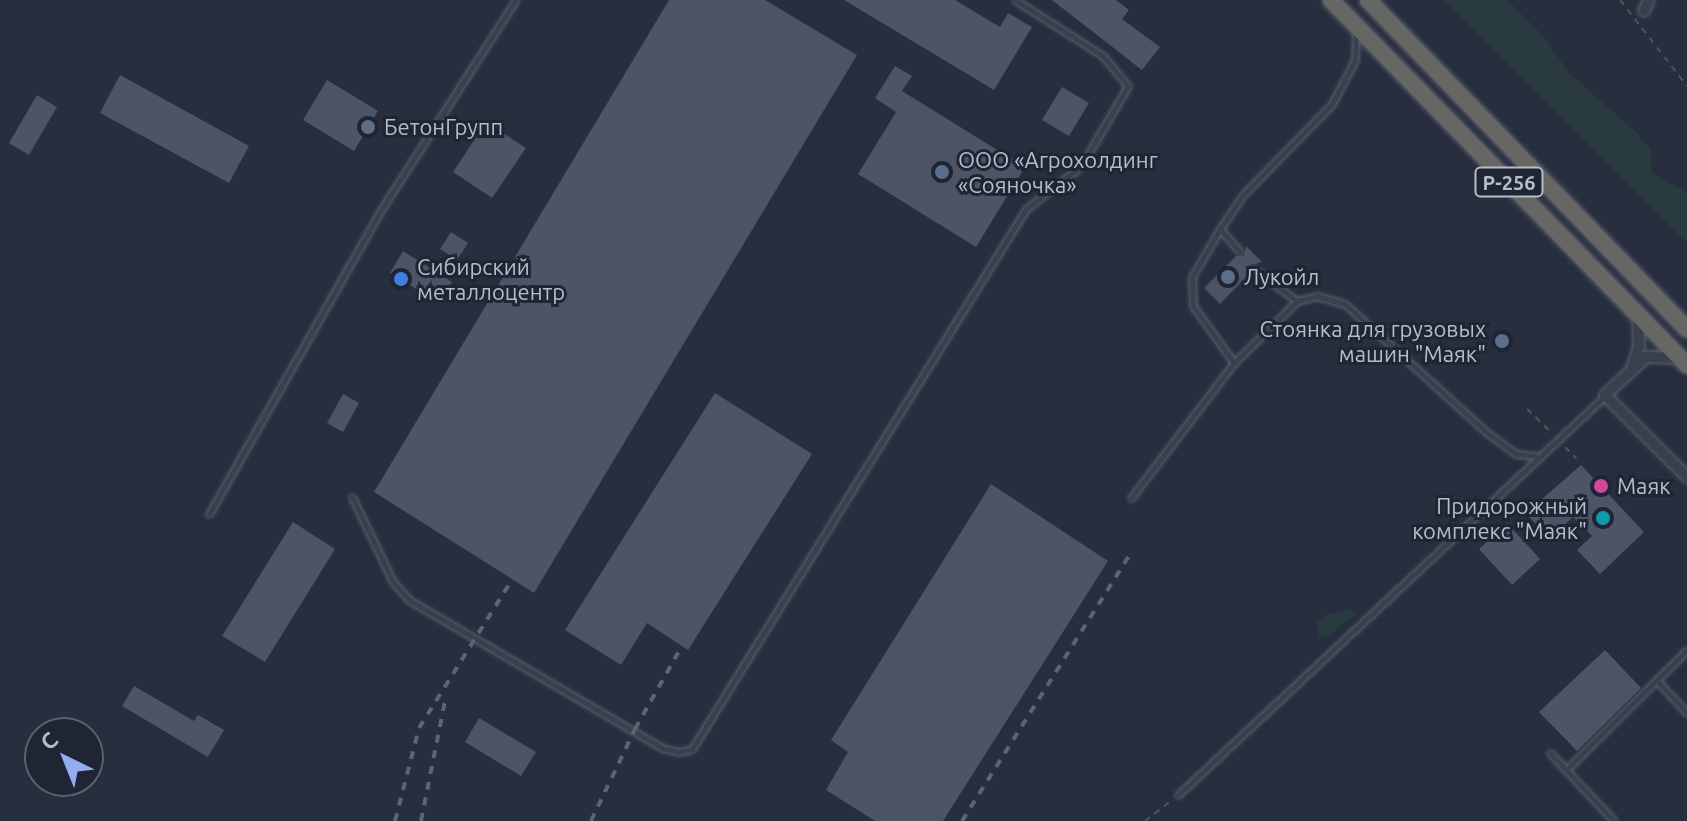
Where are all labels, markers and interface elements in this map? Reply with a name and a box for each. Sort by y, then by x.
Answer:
place label: БетонГрупп [384,114,503,140]
marker: БетонГрупп [359,118,377,136]
place label: ООО «Агрохолдинг «Сояночка» [958,146,1157,198]
marker: ООО «Агрохолдинг «Сояночка» [933,163,951,181]
road number: Р-256 [1473,166,1545,198]
place label: Сибирский металлоцентр [417,253,565,304]
place label: Лукойл [1244,264,1319,290]
marker: Лукойл [1219,268,1237,286]
marker: Сибирский металлоцентр [392,270,410,288]
place label: Стоянка для грузовых машин "Маяк" [1259,315,1486,366]
marker: Стоянка для грузовых машин "Маяк" [1493,332,1511,350]
place label: Маяк [1617,473,1671,499]
marker: Маяк [1592,477,1610,495]
place label: Придорожный комплекс "Маяк" [1412,492,1587,544]
marker: Придорожный комплекс "Маяк" [1594,509,1612,527]
north arrow [24,717,104,797]
text: С [35,727,62,754]

